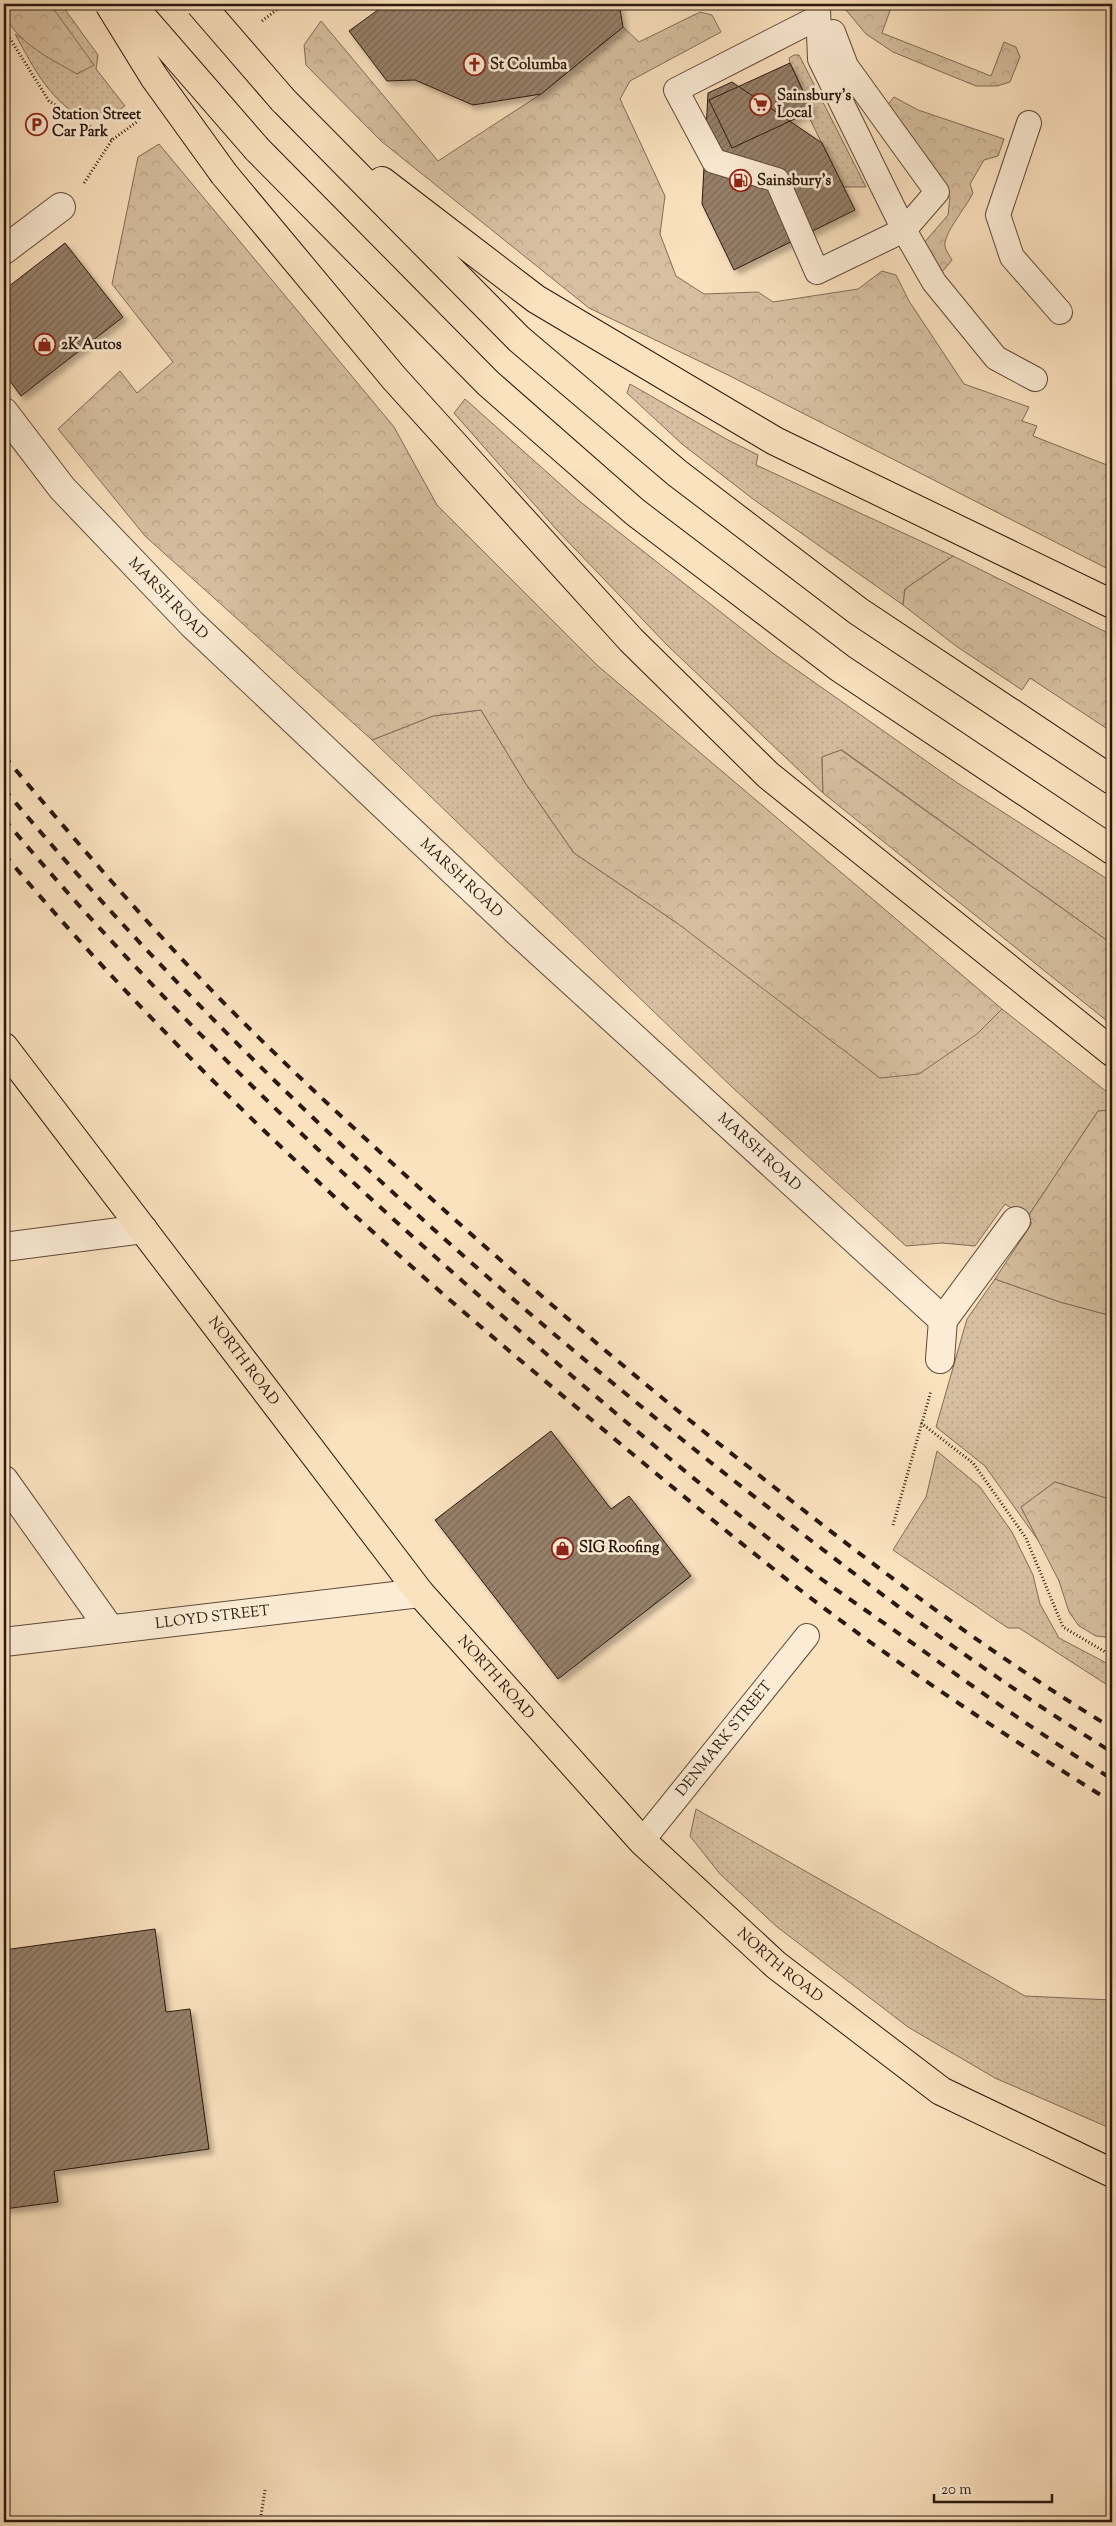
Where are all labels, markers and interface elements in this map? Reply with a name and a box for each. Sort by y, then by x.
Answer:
church icon: St Columba [462,53,486,77]
place label: St Columba [490,55,567,76]
place label: Sainsbury's Local [777,86,851,124]
supermarket icon: Sainsbury's Local [749,93,773,117]
place label: Station Street Car Park [52,105,142,143]
parking icon: Station Street Car Park [24,112,48,136]
fuel station icon: Sainsbury's [729,169,753,193]
place label: Sainsbury's [757,171,831,192]
shop icon: 2K Autos [33,333,57,357]
place label: 2K Autos [61,335,122,356]
street label: MARSH ROAD [123,553,213,645]
street label: MARSH ROAD [415,834,507,923]
street label: MARSH ROAD [713,1109,806,1196]
street label: NORTH ROAD [203,1313,284,1410]
shop icon: SIG Roofing [551,1536,575,1560]
place label: SIG Roofing [579,1538,660,1559]
street label: LLOYD STREET [154,1600,271,1635]
street label: NORTH ROAD [452,1631,539,1724]
street label: DENMARK STREET [671,1676,777,1801]
street label: NORTH ROAD [732,1923,827,2008]
scale bar [934,2471,1051,2503]
text: 20 m [941,2480,972,2501]

